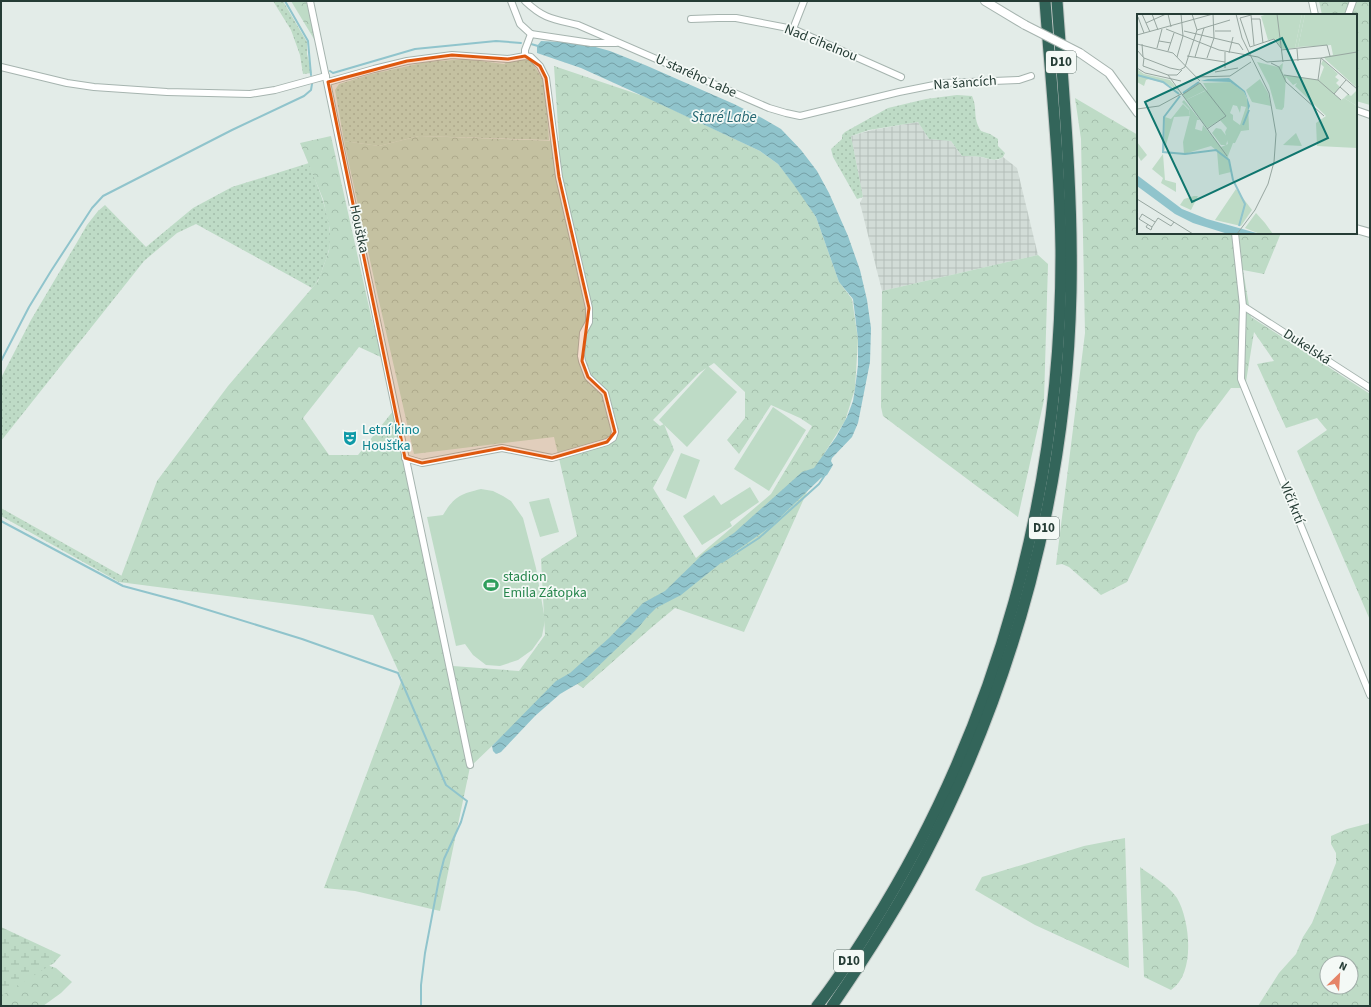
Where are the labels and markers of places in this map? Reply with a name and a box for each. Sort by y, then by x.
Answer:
place label: Letní kino Houšťka [362,420,420,456]
theatre icon: Letní kino Houšťka [341,429,359,447]
place label: stadion Emila Zátopka [503,567,587,603]
sports icon: stadion Emila Zátopka [482,576,500,594]

